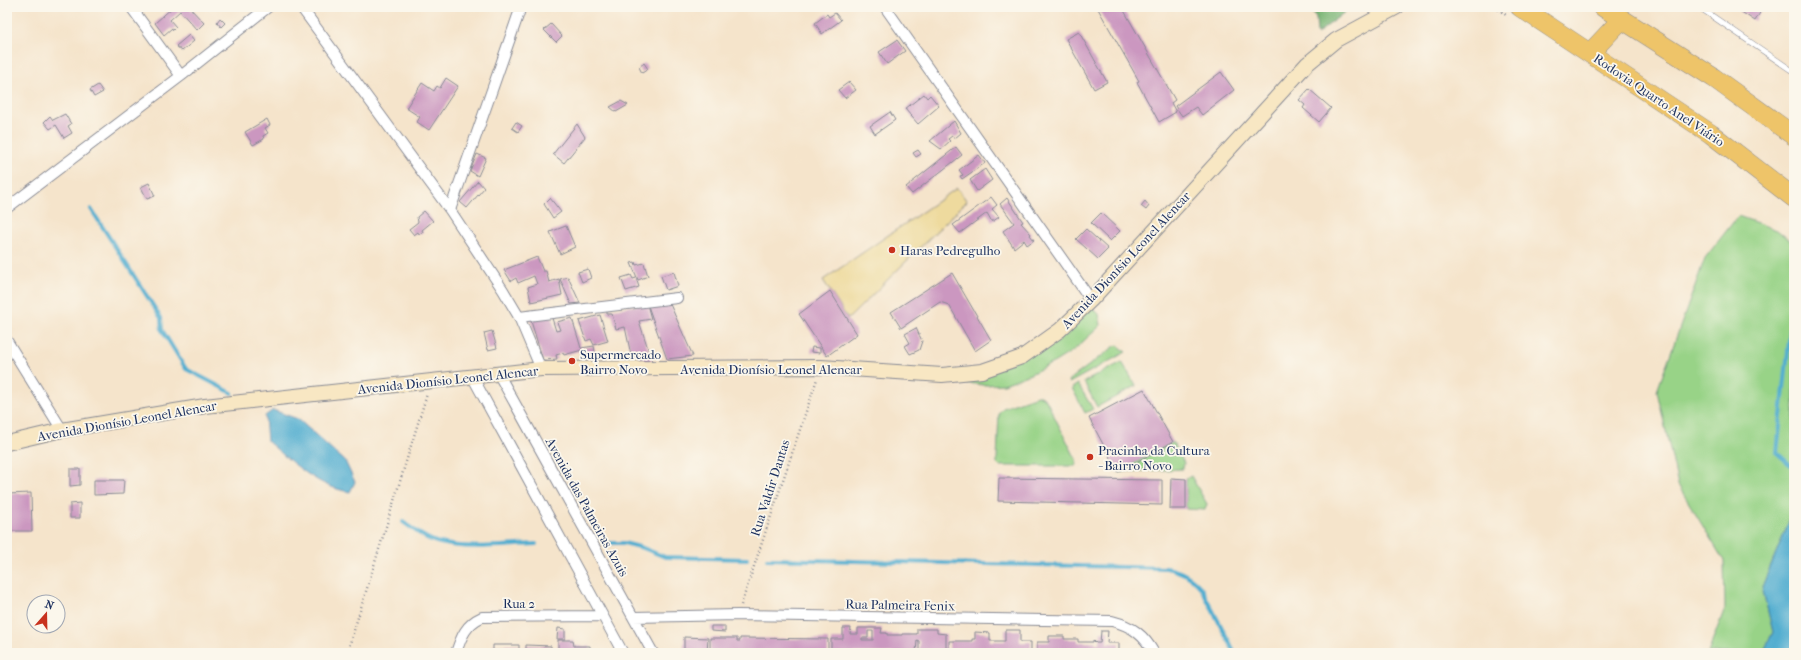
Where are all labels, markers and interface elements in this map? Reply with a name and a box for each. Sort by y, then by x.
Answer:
street label: Rodovia Quarto Anel Viário [1591,51,1727,150]
street label: Avenida Dionísio Leonel Alencar [1058,188,1194,332]
place label: Haras Pedregulho [900,243,1001,258]
marker: Haras Pedregulho [887,245,897,255]
place label: Supermercado Bairro Novo [580,347,662,377]
marker: Supermercado Bairro Novo [567,356,577,366]
street label: Avenida Dionísio Leonel Alencar [679,362,862,377]
street label: Avenida Dionísio Leonel Alencar [356,363,540,397]
street label: Avenida Dionísio Leonel Alencar [35,398,218,444]
street label: Avenida das Palmeiras Azuis [542,434,632,579]
street label: Rua Valdir Dantas [747,438,793,538]
place label: Pracinha da Cultura - Bairro Novo [1098,443,1211,473]
marker: Pracinha da Cultura - Bairro Novo [1085,452,1095,462]
north arrow [26,594,66,634]
street label: Rua 2 [503,596,535,611]
street label: Rua Palmeira Fenix [845,597,955,613]
text: N [43,598,56,613]

